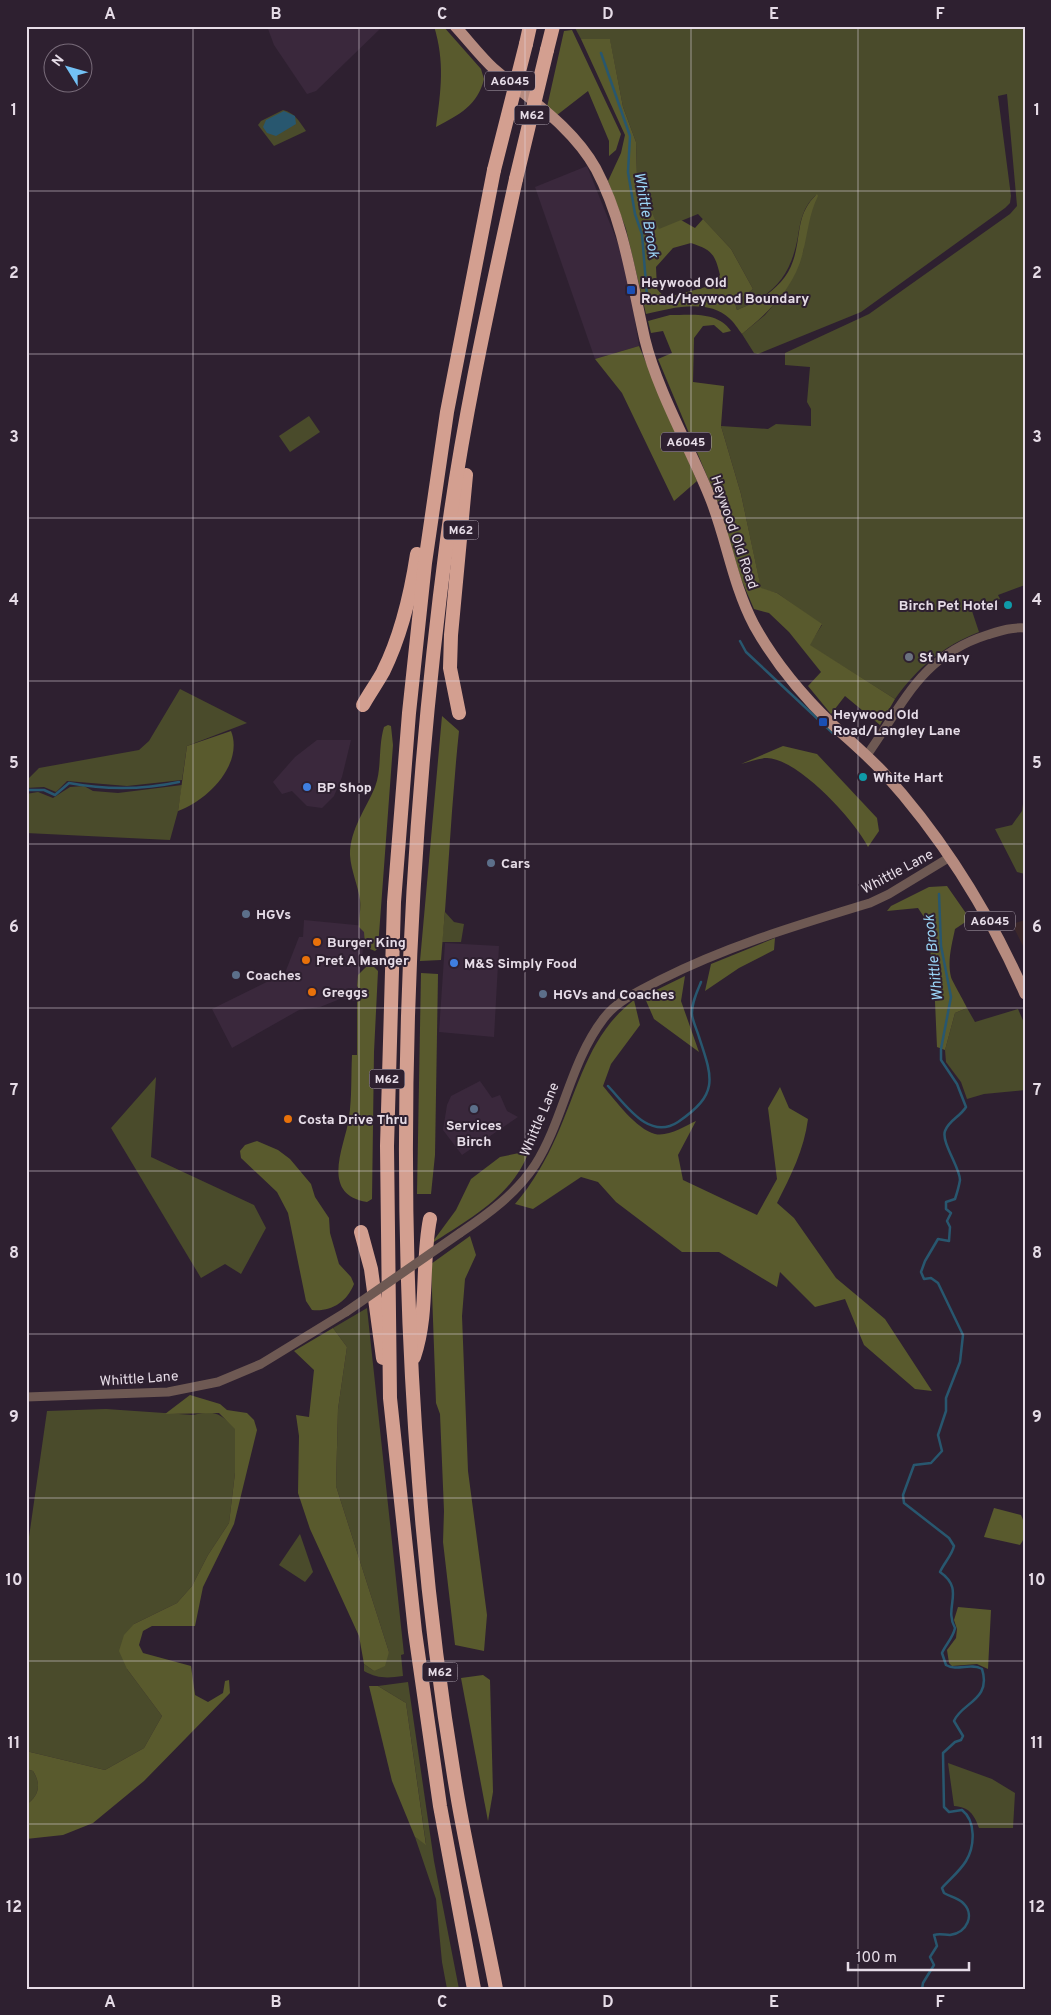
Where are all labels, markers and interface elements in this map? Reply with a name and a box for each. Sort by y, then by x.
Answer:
text: A [104,5,116,25]
text: B [270,5,282,25]
text: C [437,5,447,25]
text: D [602,5,614,25]
text: E [769,5,779,25]
text: F [935,5,945,25]
north arrow [42,42,92,92]
text: N [49,52,69,70]
road number: A6045 [485,72,535,90]
text: 1 [11,101,17,121]
text: 1 [1034,101,1040,121]
road number: M62 [514,106,550,124]
water label: Whittle Brook [629,171,663,260]
text: 2 [9,264,19,284]
text: 2 [1032,264,1042,284]
place label: Heywood Old Road/Heywood Boundary [641,275,809,308]
marker: Heywood Old Road/Heywood Boundary [625,284,637,296]
text: 3 [9,428,19,448]
text: 3 [1032,428,1042,448]
road number: A6045 [661,432,711,452]
street label: Heywood Old Road [706,473,761,592]
road number: M62 [444,520,478,540]
text: 4 [9,591,19,611]
text: 4 [1032,591,1042,611]
place label: Birch Pet Hotel [899,598,998,615]
marker: Birch Pet Hotel [1002,599,1014,611]
place label: St Mary [919,650,970,667]
marker: St Mary [903,651,915,663]
place label: Heywood Old Road/Langley Lane [833,707,961,740]
marker: Heywood Old Road/Langley Lane [817,716,829,728]
text: 5 [9,754,19,774]
text: 5 [1032,754,1042,774]
place label: White Hart [873,770,943,787]
marker: White Hart [857,771,869,783]
place label: BP Shop [317,780,372,797]
marker: BP Shop [301,781,313,793]
street label: Whittle Lane [859,846,936,898]
place label: Cars [501,856,531,873]
marker: Cars [485,857,497,869]
place label: HGVs [256,907,291,924]
marker: HGVs [240,908,252,920]
road number: A6045 [965,911,1015,930]
water label: Whittle Brook [920,913,948,1002]
text: 6 [9,918,19,938]
text: 6 [1032,918,1042,938]
place label: Burger King [327,935,406,952]
marker: Burger King [311,936,323,948]
place label: Pret A Manger [316,953,409,970]
marker: Pret A Manger [300,954,312,966]
place label: M&S Simply Food [464,956,577,973]
marker: M&S Simply Food [448,957,460,969]
place label: Coaches [246,968,301,985]
marker: Coaches [230,969,242,981]
place label: Greggs [322,985,368,1002]
marker: Greggs [306,986,318,998]
place label: HGVs and Coaches [553,987,675,1004]
marker: HGVs and Coaches [537,988,549,1000]
road number: M62 [370,1070,404,1088]
street label: Whittle Lane [517,1080,564,1159]
text: 7 [10,1081,18,1101]
text: 7 [1033,1081,1041,1101]
marker: Services Birch [468,1103,480,1115]
place label: Costa Drive Thru [298,1112,408,1129]
marker: Costa Drive Thru [282,1113,294,1125]
place label: Services Birch [446,1118,502,1151]
text: 8 [9,1244,19,1264]
text: 8 [1032,1244,1042,1264]
street label: Whittle Lane [99,1368,179,1391]
text: 9 [9,1408,19,1428]
text: 9 [1032,1408,1042,1428]
text: 10 [6,1571,22,1591]
text: 10 [1029,1571,1045,1591]
road number: M62 [422,1662,458,1681]
text: 11 [8,1734,20,1754]
text: 11 [1031,1734,1043,1754]
text: 12 [6,1898,22,1918]
text: 12 [1029,1898,1045,1918]
scale bar [848,1940,970,1972]
text: 100 m [856,1949,897,1968]
text: A [104,1993,116,2013]
text: B [270,1993,282,2013]
text: C [437,1993,447,2013]
text: D [602,1993,614,2013]
text: E [769,1993,779,2013]
text: F [935,1993,945,2013]

